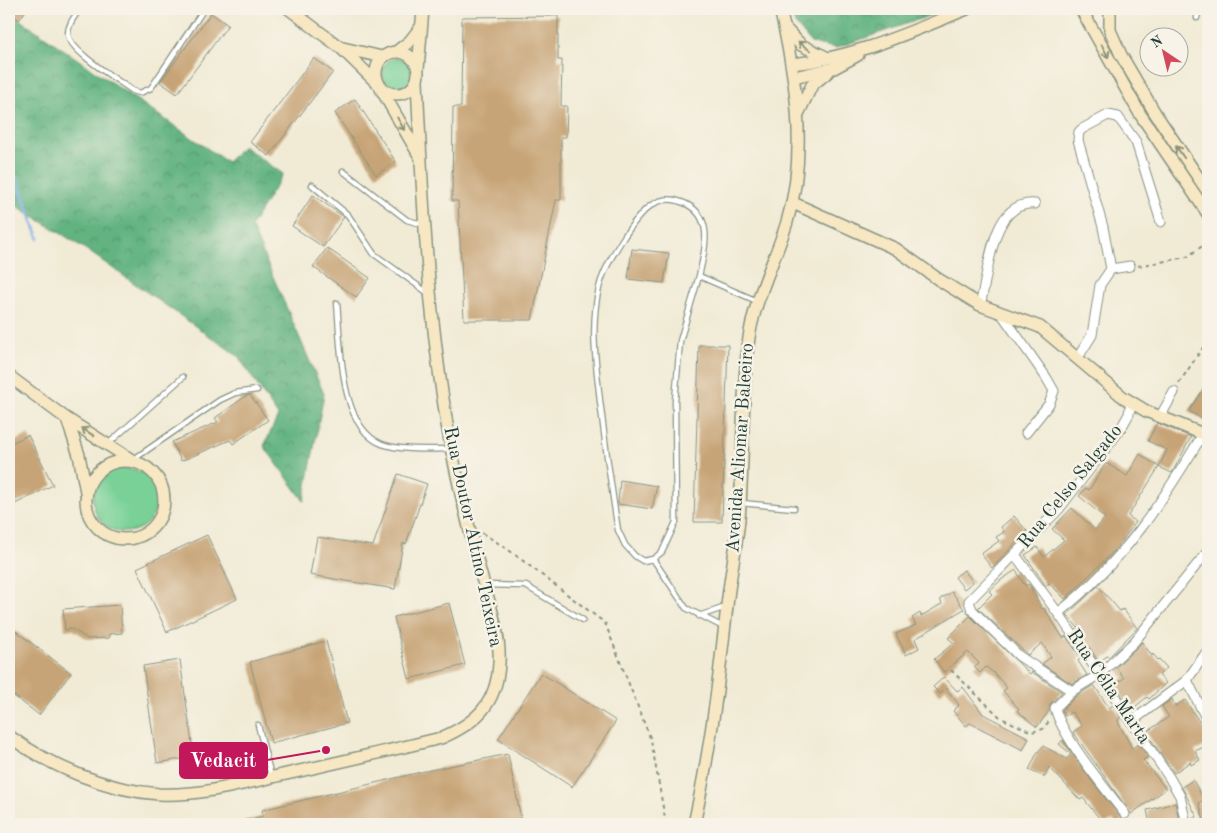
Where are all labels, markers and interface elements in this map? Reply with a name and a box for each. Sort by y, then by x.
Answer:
north arrow [1140,28,1190,78]
text: N [1149,33,1166,51]
one-way arrow [797,41,811,51]
one-way arrow [1100,44,1110,59]
one-way arrow [396,116,406,131]
one-way arrow [1175,145,1185,159]
street label: Avenida Aliomar Baleeiro [724,342,758,554]
street label: Rua Celso Salgado [1015,421,1127,553]
street label: Rua Doutor Altino Teixeira [439,425,505,650]
one-way arrow [81,427,95,437]
street label: Rua Célia Marta [1063,626,1154,748]
callout: Vedacit [180,743,267,778]
text: Vedacit [190,752,256,772]

